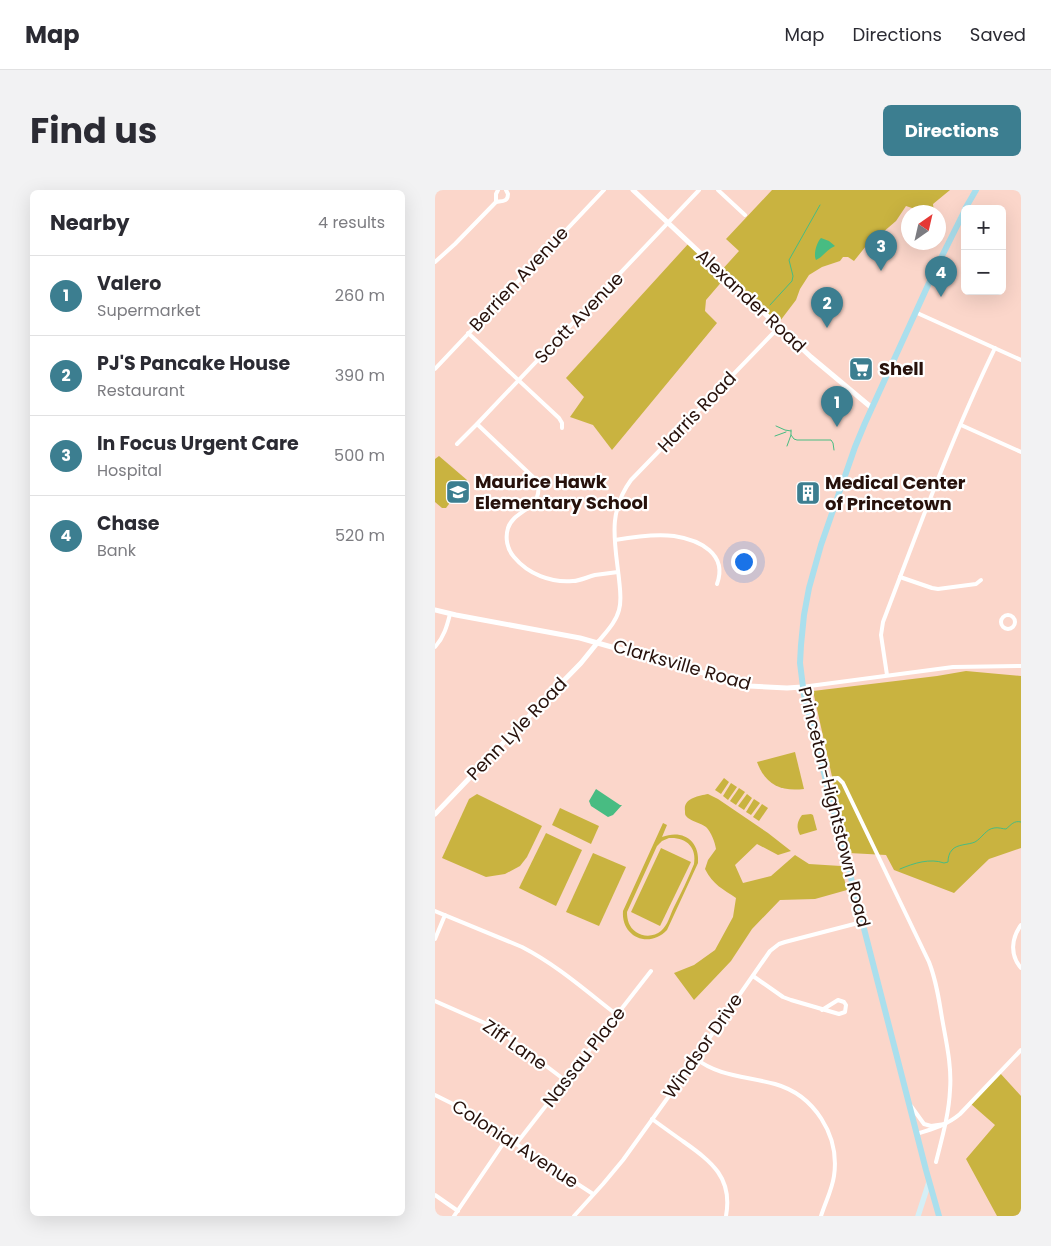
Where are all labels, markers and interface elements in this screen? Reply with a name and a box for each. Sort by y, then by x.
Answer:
text: Map [25,18,80,51]
text: Map [785,22,824,47]
text: Directions [852,22,942,47]
text: Saved [970,22,1026,47]
button: Directions [883,105,1021,156]
text: Find us [30,106,157,155]
north arrow [901,205,946,250]
map controls [961,205,1006,295]
button: + [961,205,1006,250]
text: Nearby [50,208,130,237]
text: 4 results [318,211,385,234]
street label: Berrien Avenue [463,221,574,337]
pin: 3 [865,230,897,271]
street label: Alexander Road [691,243,812,358]
button: − [961,250,1006,295]
pin: 4 [925,256,957,297]
street label: Scott Avenue [528,266,629,369]
text: Valero [97,270,161,297]
text: 1 [63,284,69,307]
text: 260 m [335,284,385,307]
pin: 2 [811,287,843,328]
text: Supermarket [97,299,201,322]
text: PJ'S Pancake House [97,350,290,377]
supermarket icon: Shell [848,356,874,382]
place label: Shell [879,356,924,381]
text: 2 [61,364,71,387]
text: 390 m [335,364,385,387]
street label: Harris Road [652,366,742,458]
text: Restaurant [97,379,185,402]
pin: 1 [821,386,853,427]
text: In Focus Urgent Care [97,430,299,457]
text: 3 [61,444,71,467]
text: 500 m [334,444,385,467]
text: Hospital [97,459,162,482]
place label: Maurice Hawk Elementary School [475,469,648,515]
place label: Medical Center of Princetown [825,470,966,516]
school or university icon: Maurice Hawk Elementary School [445,479,471,505]
building icon: Medical Center of Princetown [795,480,821,506]
text: Chase [97,510,160,537]
text: 4 [61,524,71,547]
text: 520 m [335,524,385,547]
text: Bank [97,539,136,562]
your location [731,549,757,575]
street label: Clarksville Road [610,633,754,696]
street label: Penn Lyle Road [461,672,572,786]
street label: Princeton-Hightstown Road [792,684,877,930]
street label: Windsor Drive [657,988,748,1103]
street label: Nassau Place [536,1001,631,1112]
street label: Ziff Lane [478,1013,553,1076]
street label: Colonial Avenue [447,1093,583,1194]

